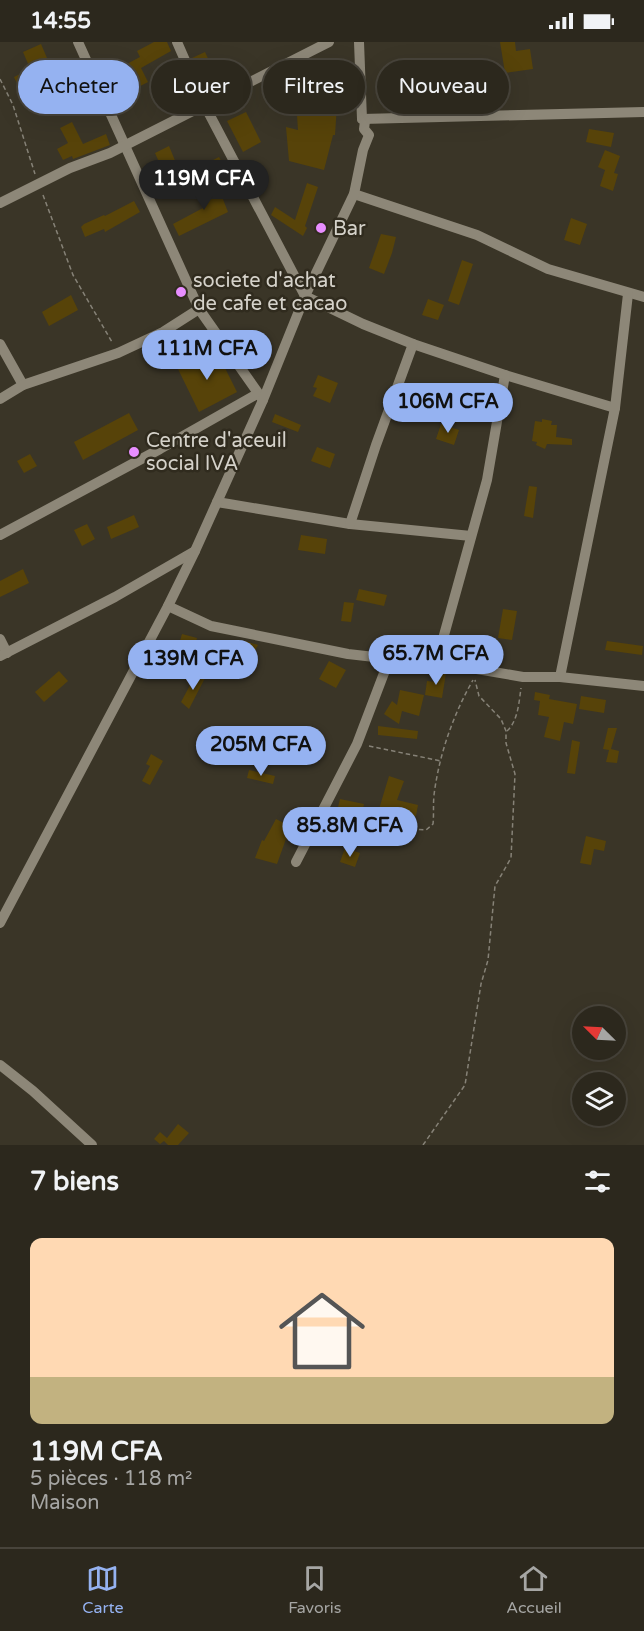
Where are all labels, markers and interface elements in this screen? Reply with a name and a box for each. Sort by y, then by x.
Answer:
text: 14:55 [30,8,91,34]
chip: Acheter [18,60,139,114]
chip: Louer [151,60,251,114]
chip: Filtres [263,60,365,114]
chip: Nouveau [377,60,509,114]
pin: 119M CFA [142,160,266,211]
text: 119M CFA [153,167,255,191]
place label: Bar [333,217,366,241]
marker: Bar [314,221,328,235]
place label: societe d'achat de cafe et cacao [193,269,347,316]
marker: societe d'achat de cafe et cacao [174,285,188,299]
pin: 111M CFA [145,330,269,381]
text: 111M CFA [156,337,258,361]
pin: 106M CFA [386,383,510,434]
text: 106M CFA [397,390,499,414]
place label: Centre d'aceuil social IVA [146,429,287,476]
marker: Centre d'aceuil social IVA [127,445,141,459]
pin: 65.7M CFA [367,635,505,686]
pin: 139M CFA [131,640,255,691]
text: 65.7M CFA [383,642,489,666]
text: 139M CFA [142,647,244,671]
pin: 205M CFA [199,726,323,777]
text: 205M CFA [210,733,312,757]
pin: 85.8M CFA [281,807,419,858]
text: 85.8M CFA [296,814,404,838]
north arrow [572,1006,626,1060]
map controls [572,1006,626,1126]
button: layers [572,1072,626,1126]
icon: filters [581,1165,614,1198]
text: 7 biens [30,1166,119,1197]
icon: home [268,1277,376,1385]
text: 119M CFA [30,1436,163,1467]
text: 5 pièces · 118 m² [30,1467,192,1491]
text: Maison [30,1491,99,1515]
tab: Carte [82,1562,124,1618]
tab: Favoris [288,1562,342,1618]
tab: Accueil [506,1562,562,1618]

